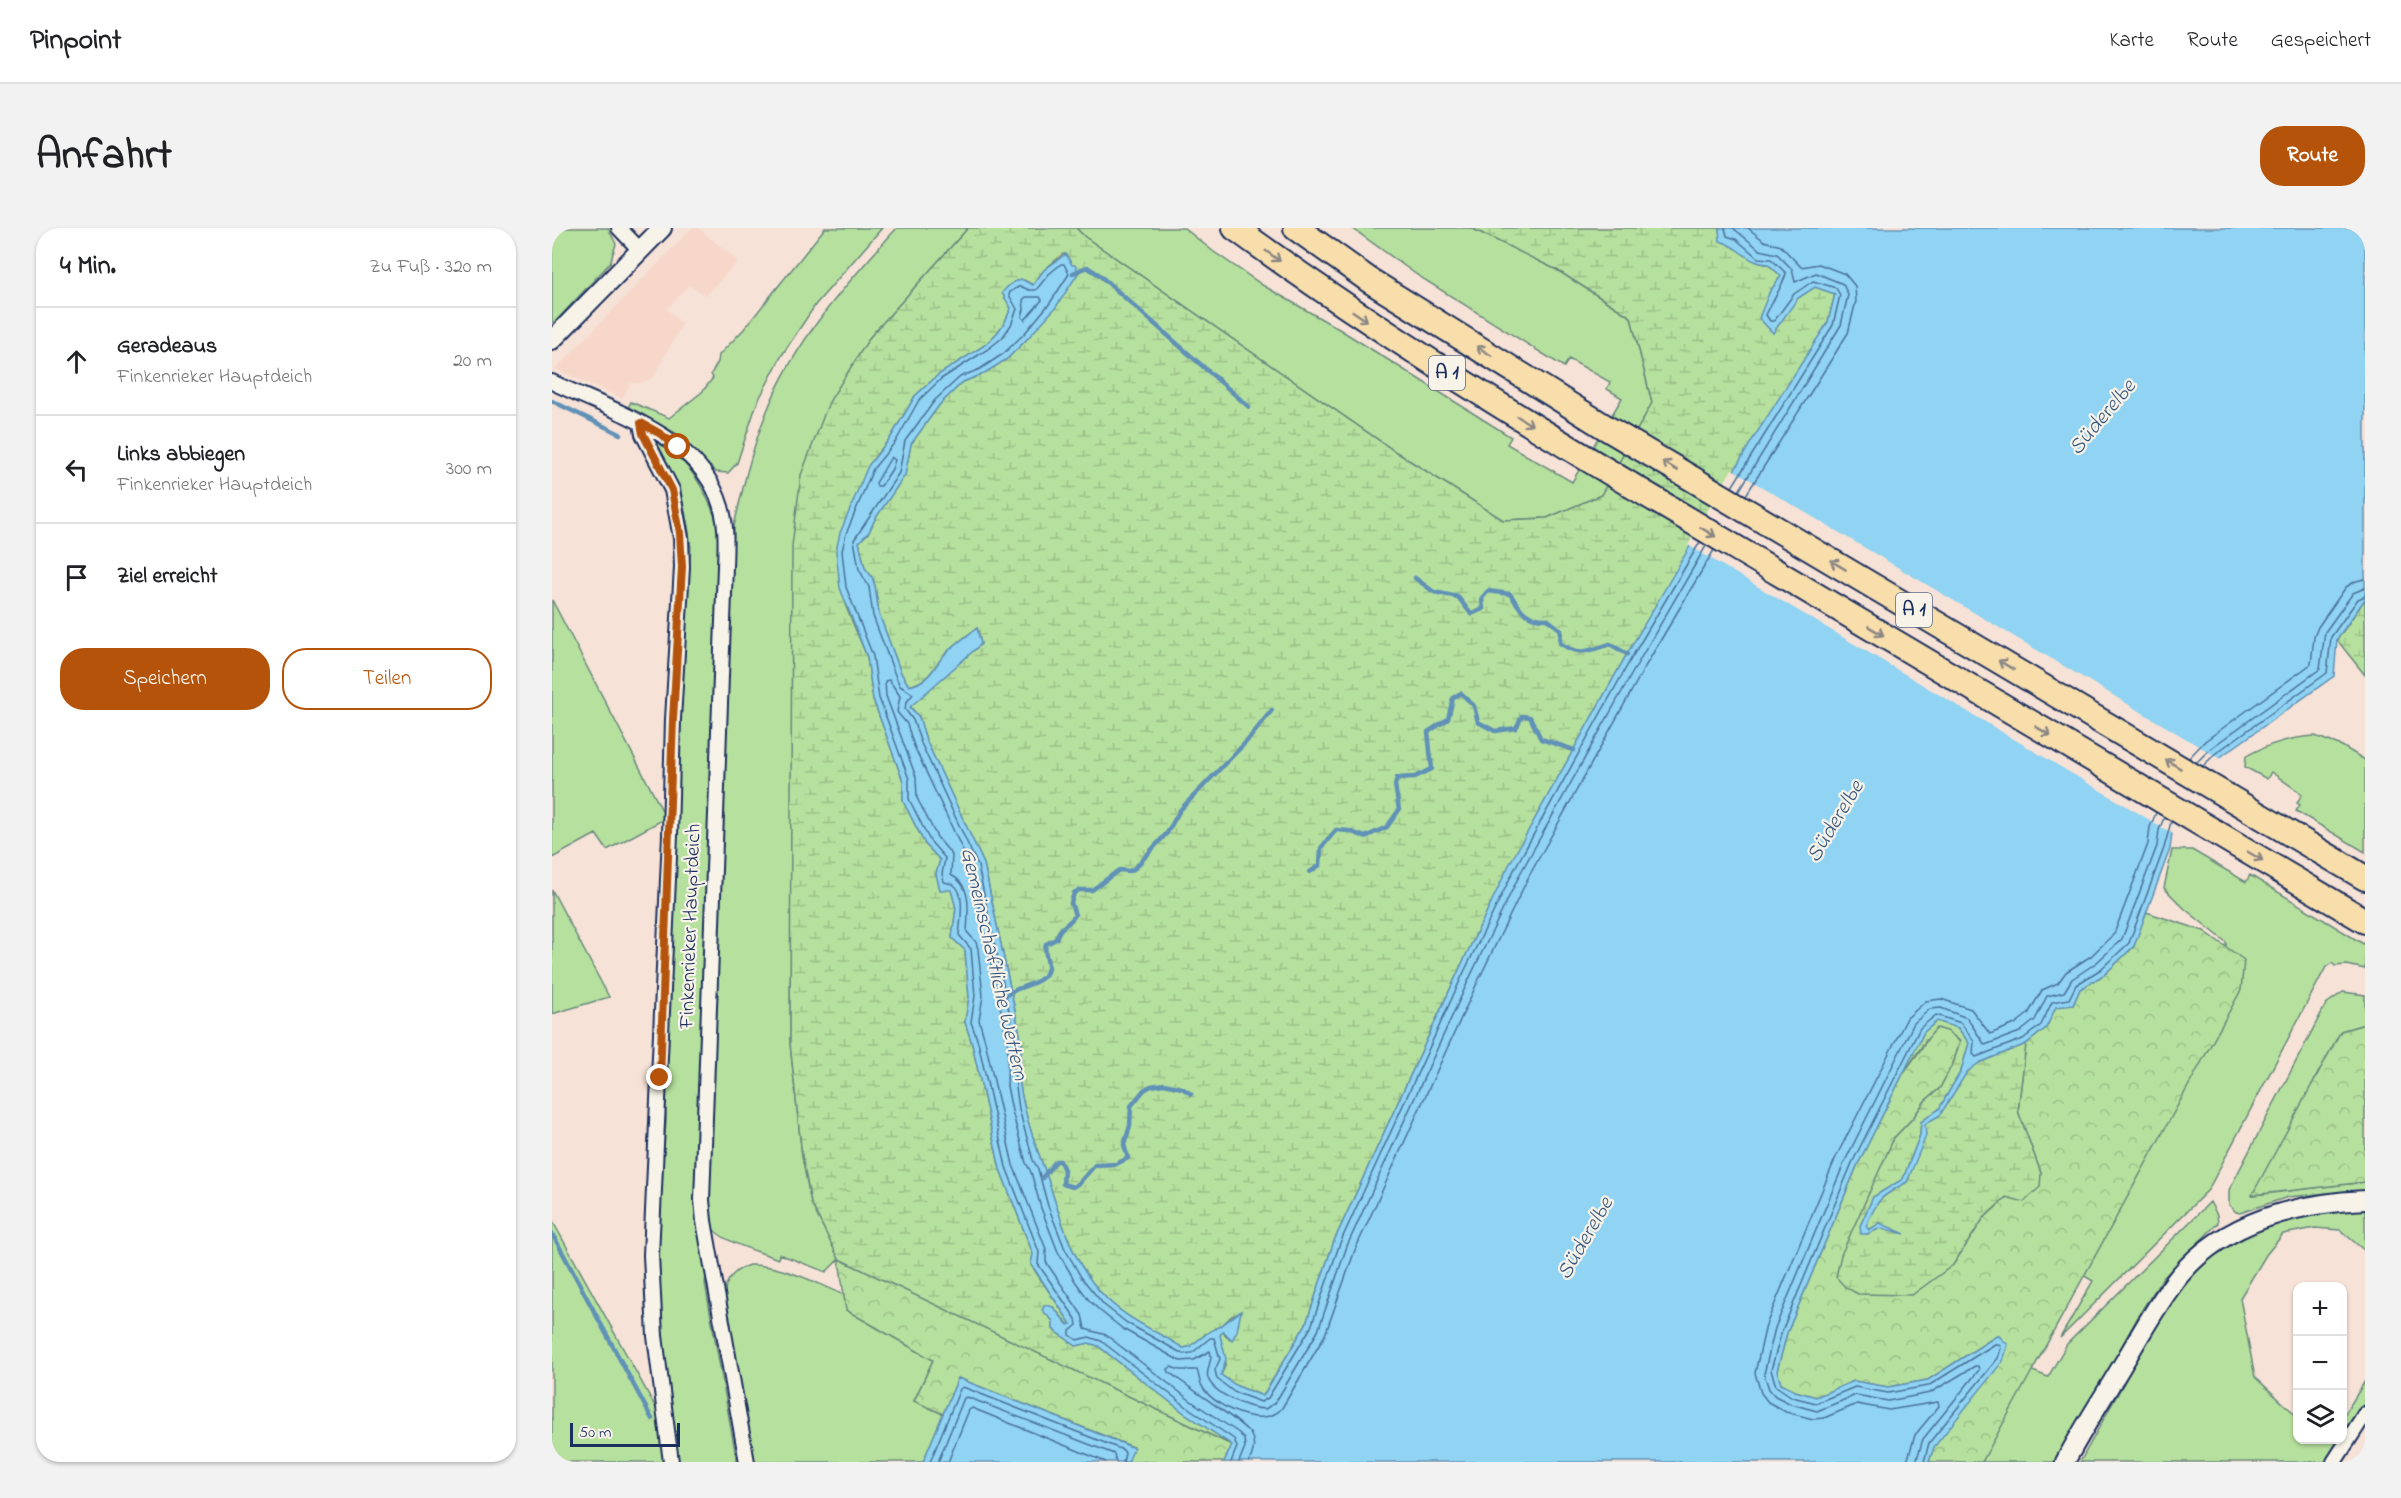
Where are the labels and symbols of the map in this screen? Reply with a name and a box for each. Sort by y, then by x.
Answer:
one-way arrow [1265,250,1281,262]
one-way arrow [1351,311,1368,323]
one-way arrow [1476,345,1493,357]
road number: A 1 [1429,356,1465,390]
water label: Süderelbe [2062,372,2145,463]
one-way arrow [1516,415,1533,427]
route start [664,433,690,459]
one-way arrow [1662,459,1679,471]
one-way arrow [1699,526,1716,538]
one-way arrow [1830,559,1847,571]
road number: A 1 [1896,593,1932,627]
one-way arrow [1867,626,1884,638]
one-way arrow [1998,658,2015,670]
one-way arrow [2035,725,2052,737]
one-way arrow [2165,758,2182,770]
water label: Süderelbe [1799,774,1874,869]
street label: Finkenrieker Hauptdeich [672,823,710,1030]
water label: Gemeinschaftliche Wettern [951,845,1036,1085]
one-way arrow [2246,850,2263,862]
route end [646,1064,672,1090]
water label: Süderelbe [1549,1191,1623,1286]
scale bar [570,1420,680,1448]

